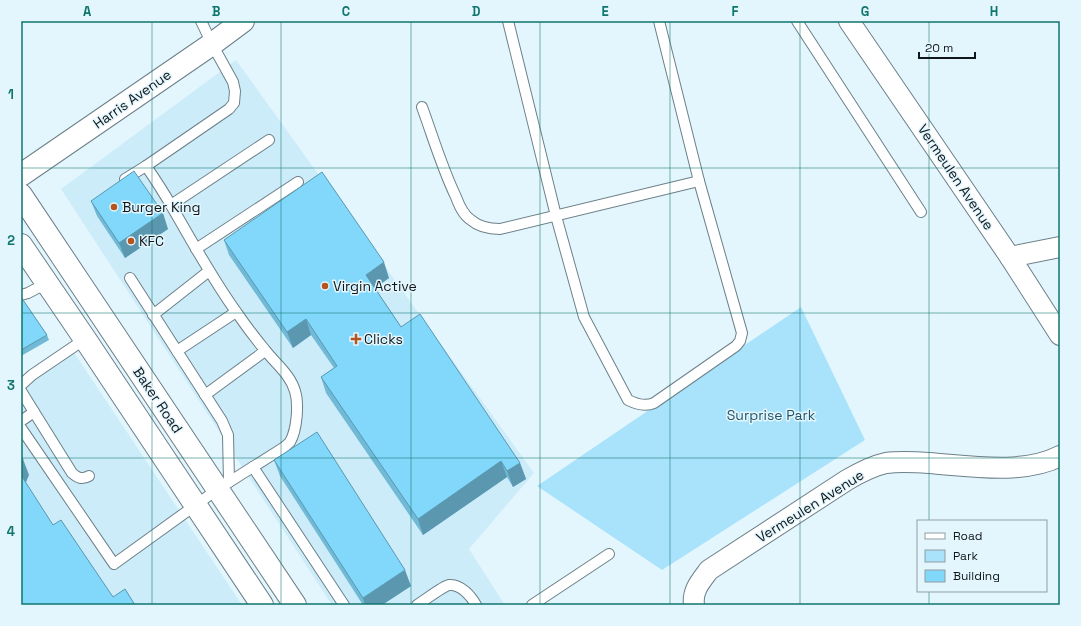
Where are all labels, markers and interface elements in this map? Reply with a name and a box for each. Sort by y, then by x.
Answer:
text: A [83,3,92,20]
text: B [212,3,221,20]
text: C [342,3,350,20]
text: D [472,3,481,20]
text: E [601,3,609,20]
text: F [732,3,739,20]
text: G [861,3,869,20]
text: H [990,3,998,20]
scale bar [919,34,975,60]
text: 20 m [925,40,953,56]
street label: Harris Avenue [89,65,175,133]
text: 1 [8,86,14,103]
street label: Vermeulen Avenue [914,121,998,233]
place label: Burger King [122,198,201,216]
marker: Burger King [109,202,119,212]
text: 2 [7,232,15,249]
place label: KFC [139,232,164,250]
marker: KFC [126,236,136,246]
place label: Virgin Active [333,277,417,295]
marker: Virgin Active [320,281,330,291]
place label: Clicks [364,330,403,348]
marker: Clicks [351,334,361,344]
street label: Baker Road [129,363,187,437]
text: 3 [7,377,15,394]
park label: Surprise Park [727,406,816,424]
street label: Vermeulen Avenue [753,466,867,546]
legend [917,520,1047,592]
text: 4 [7,523,15,540]
text: Road [953,528,982,544]
text: Park [953,548,978,564]
text: Building [953,568,1000,584]

